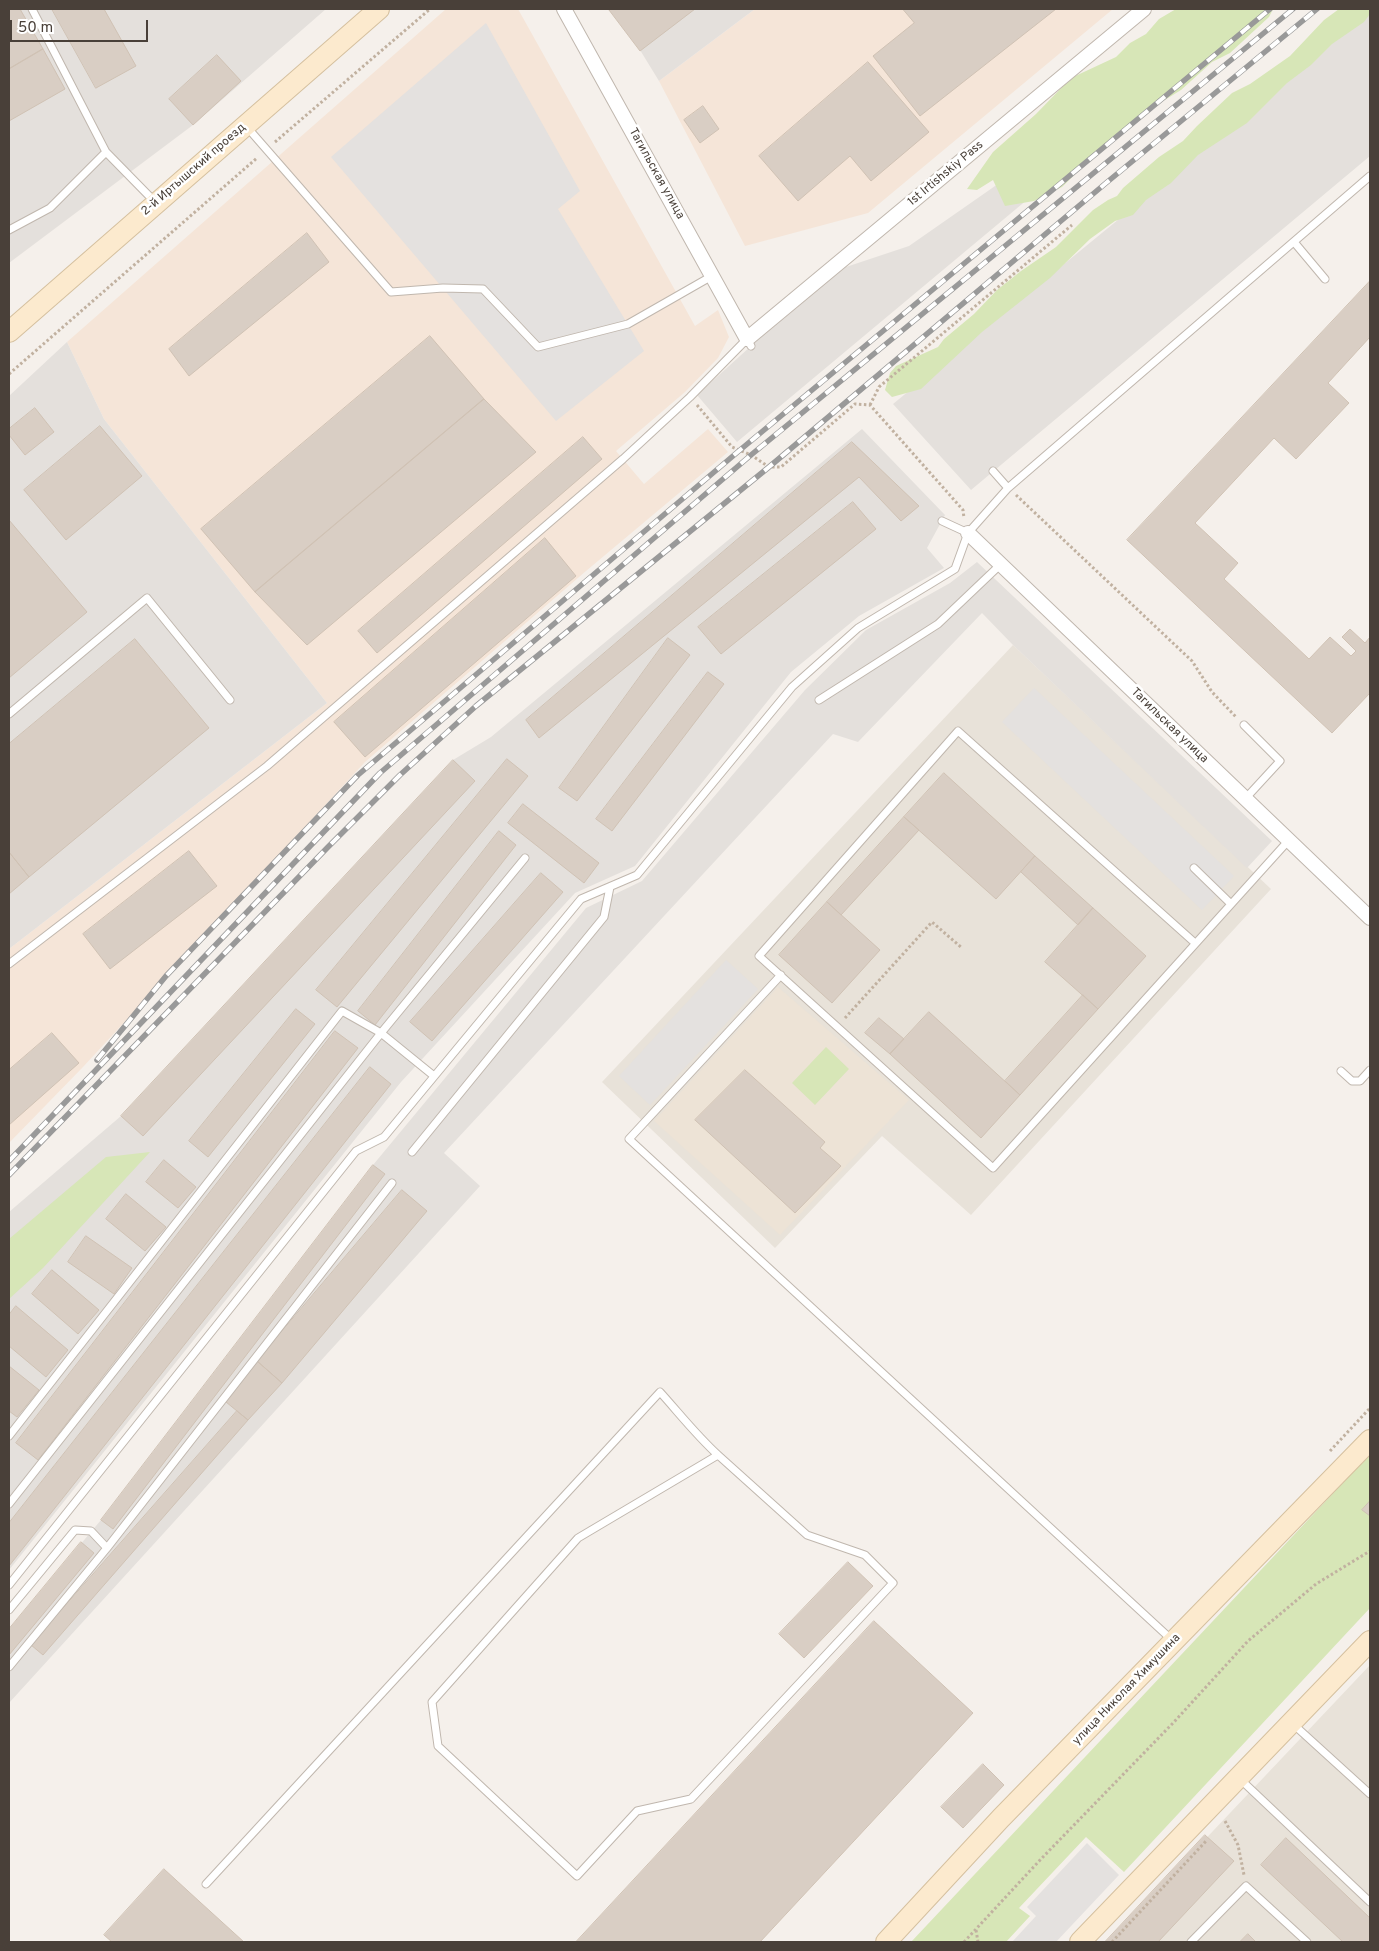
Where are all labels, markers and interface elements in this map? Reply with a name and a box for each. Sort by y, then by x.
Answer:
scale bar [12,10,150,42]
text: 50 m [18,19,53,38]
street label: 2-й Иртышский проезд [139,121,249,219]
street label: Тагильская улица [625,126,687,222]
street label: 1st Irtishskiy Pass [905,138,987,210]
street label: Тагильская улица [1127,685,1211,767]
street label: улица Николая Химушина [1070,1631,1184,1749]

